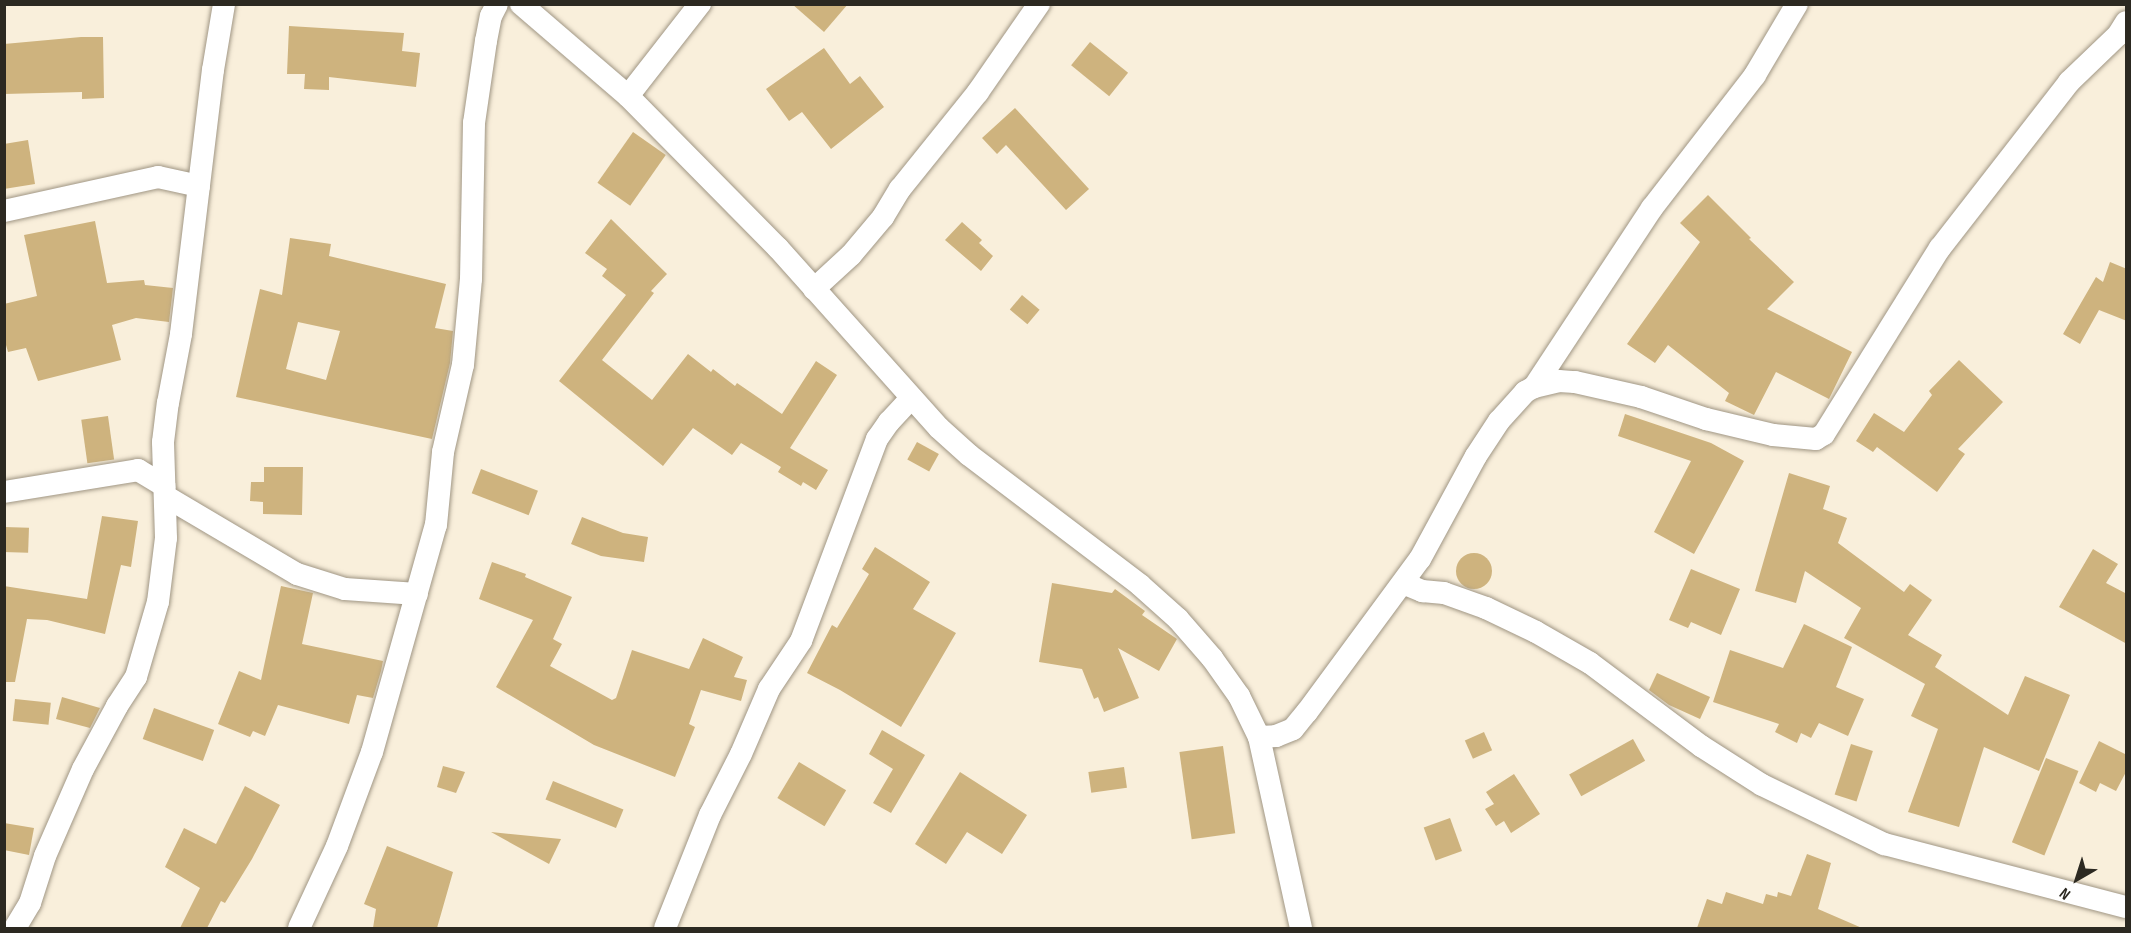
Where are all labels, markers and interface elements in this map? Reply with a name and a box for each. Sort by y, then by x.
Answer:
north arrow [2047,849,2107,909]
text: N [2056,883,2075,903]

